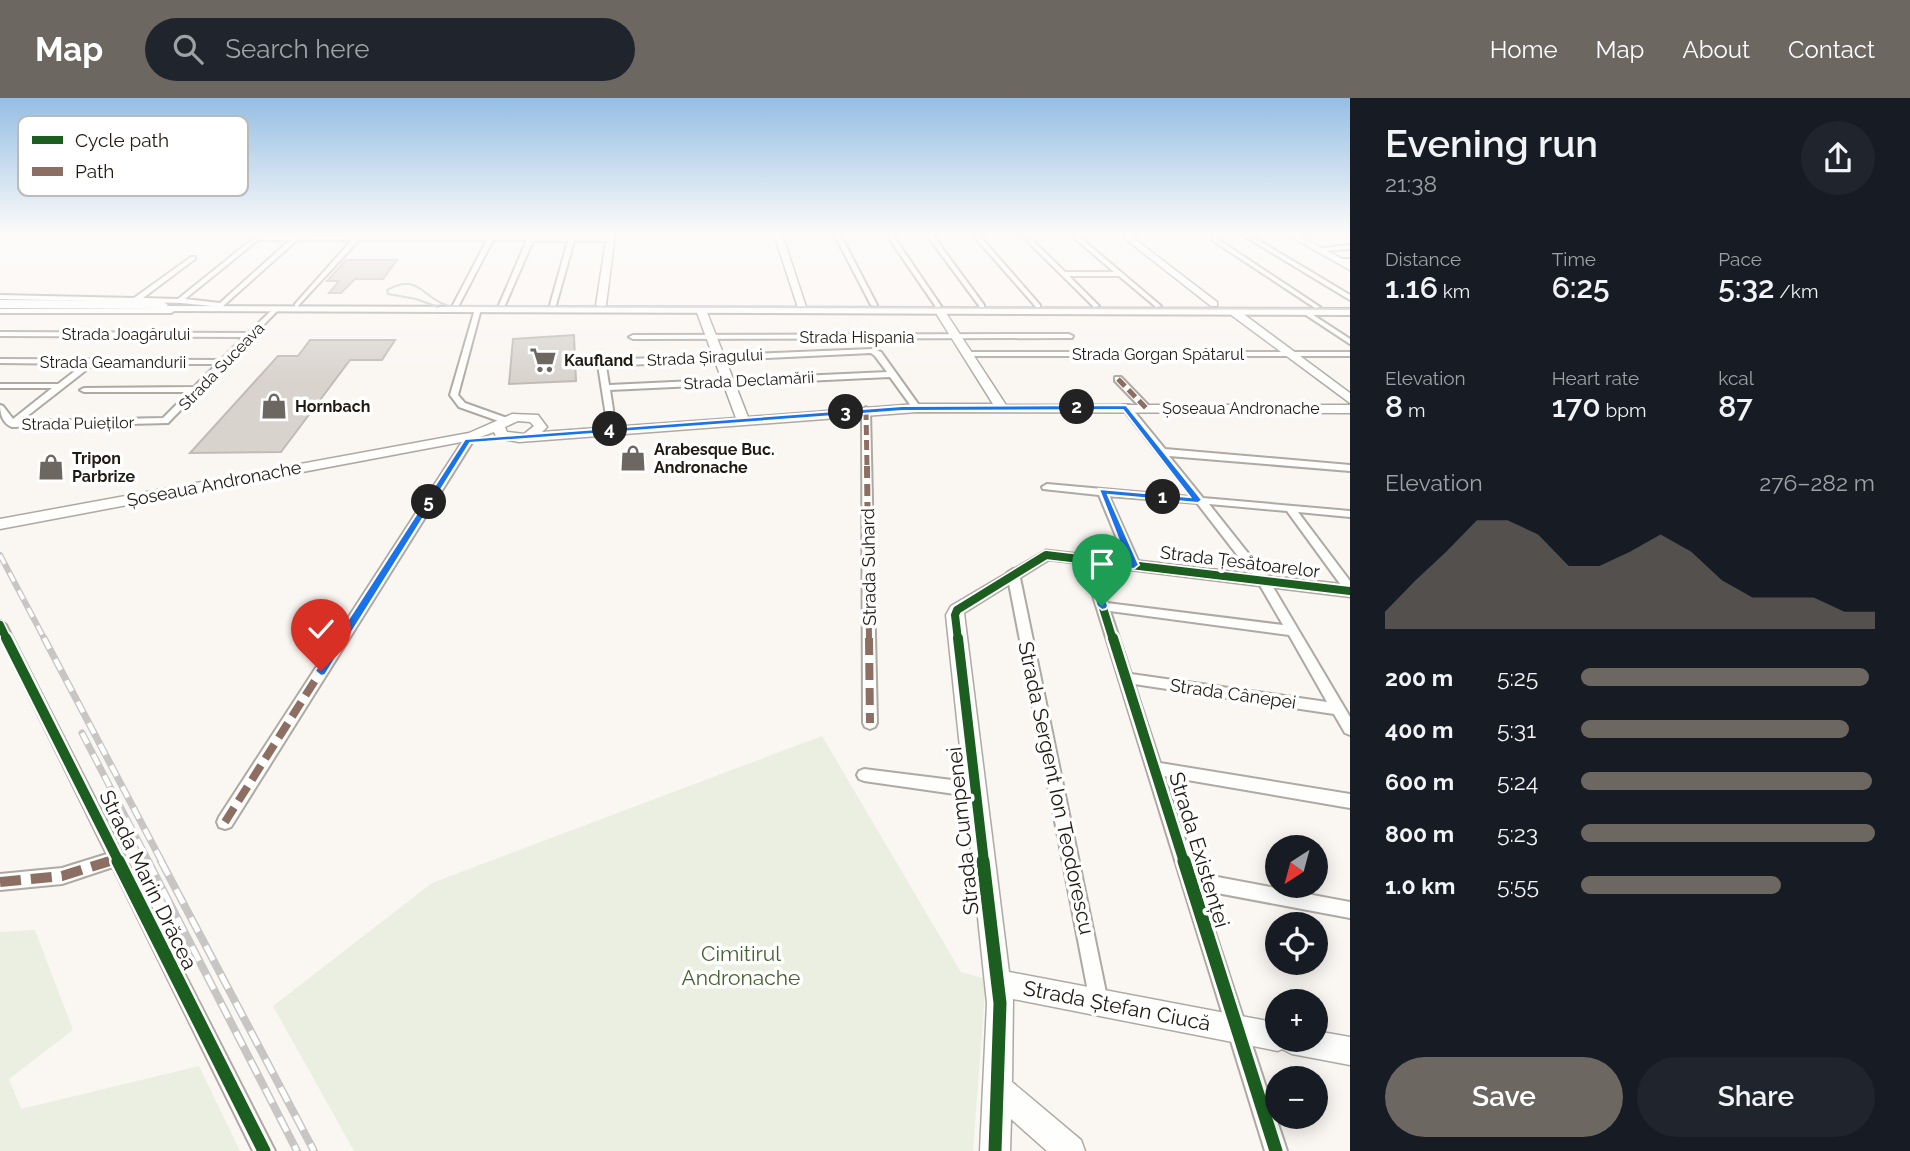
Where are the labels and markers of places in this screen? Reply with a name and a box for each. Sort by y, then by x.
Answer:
supermarket icon: Kaufland [528,345,558,375]
place label: Kaufland [564,351,633,370]
pin: 2 [1060,390,1094,424]
shop icon: Hornbach [259,391,289,421]
pin: 3 [828,394,864,430]
place label: Hornbach [295,397,370,416]
pin: 4 [592,412,628,446]
place label: Arabesque Buc. Andronache [654,440,775,477]
shop icon: Arabesque Buc. Andronache [618,443,648,473]
place label: Tripon Parbrize [72,449,135,486]
shop icon: Tripon Parbrize [36,452,66,482]
pin: 1 [1146,480,1180,514]
pin: 5 [412,484,446,520]
pin [1072,534,1132,606]
pin [291,599,351,671]

